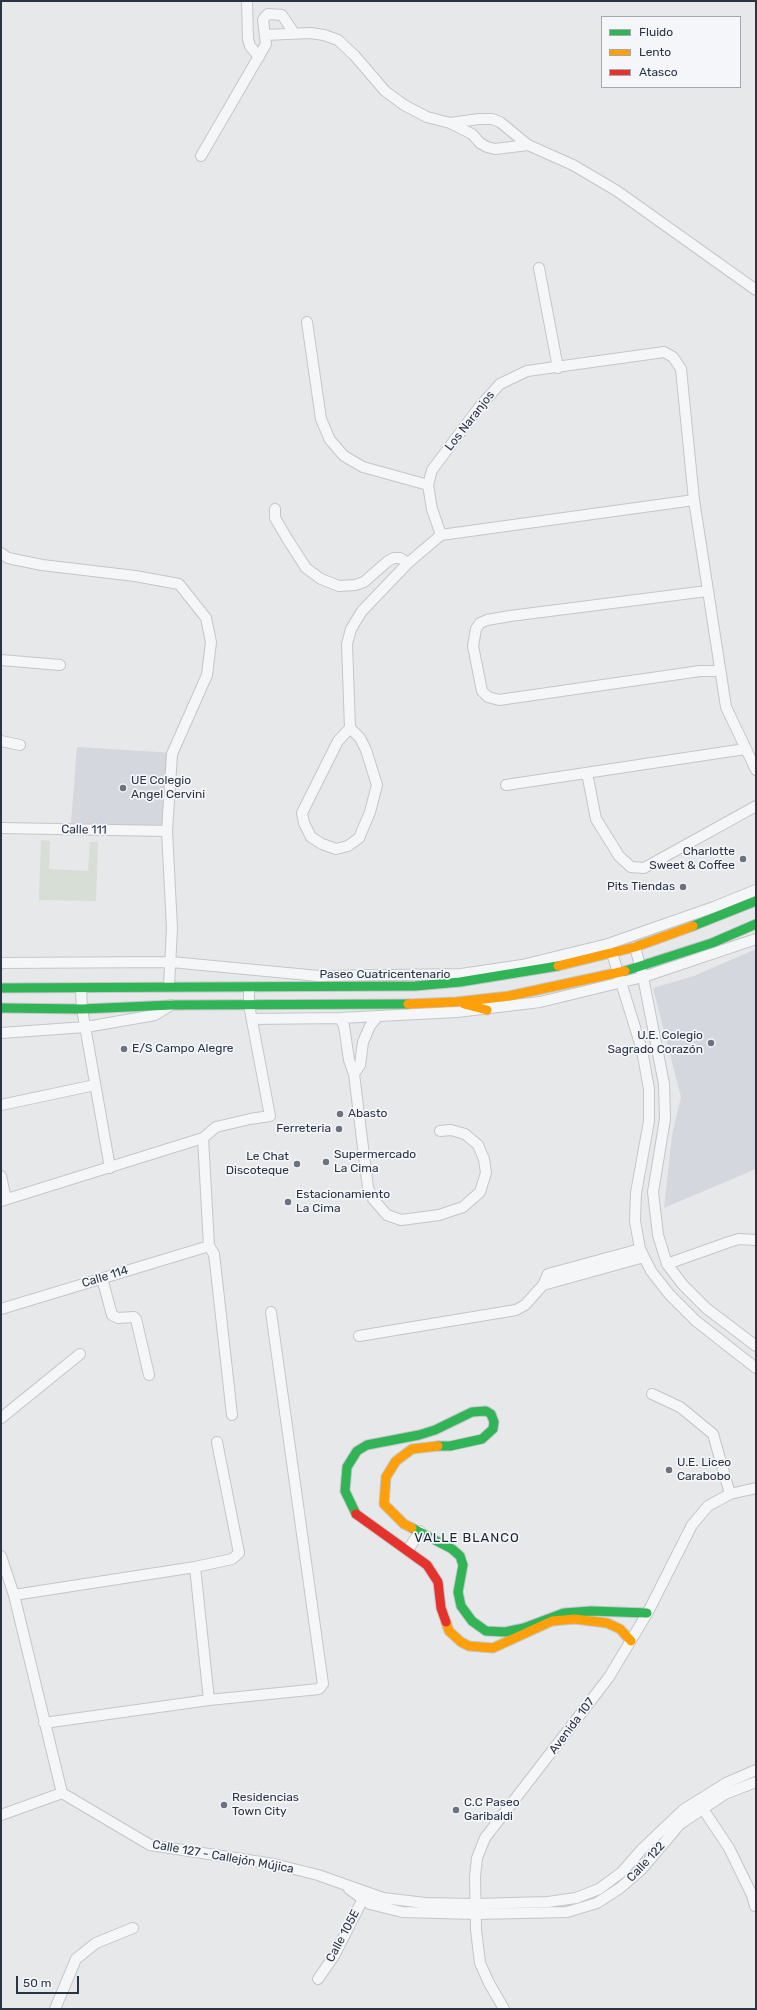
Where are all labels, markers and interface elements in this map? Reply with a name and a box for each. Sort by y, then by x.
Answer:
legend [601,16,741,88]
text: Fluido [639,25,673,39]
text: Lento [639,45,671,59]
text: Atasco [639,65,678,79]
street label: Los Naranjos [442,388,498,454]
place label: UE Colegio Angel Cervini [131,774,205,802]
marker: UE Colegio Angel Cervini [118,783,128,793]
street label: Calle 111 [61,822,107,838]
place label: Charlotte Sweet & Coffee [649,845,735,873]
marker: Charlotte Sweet & Coffee [738,854,748,864]
place label: Pits Tiendas [607,880,675,894]
marker: Pits Tiendas [678,882,688,892]
street label: Paseo Cuatricentenario [319,968,451,982]
place label: U.E. Colegio Sagrado Corazón [608,1029,703,1057]
marker: U.E. Colegio Sagrado Corazón [706,1038,716,1048]
place label: E/S Campo Alegre [132,1042,234,1056]
marker: E/S Campo Alegre [119,1044,129,1054]
place label: Abasto [348,1107,387,1121]
marker: Abasto [335,1109,345,1119]
place label: Ferreteria [276,1122,331,1136]
marker: Ferreteria [334,1124,344,1134]
place label: Supermercado La Cima [334,1148,416,1176]
place label: Le Chat Discoteque [226,1150,289,1178]
marker: Supermercado La Cima [321,1157,331,1167]
marker: Le Chat Discoteque [292,1159,302,1169]
place label: Estacionamiento La Cima [296,1188,390,1216]
marker: Estacionamiento La Cima [283,1197,293,1207]
street label: Calle 114 [80,1263,130,1291]
place label: U.E. Liceo Carabobo [677,1456,731,1484]
marker: U.E. Liceo Carabobo [664,1465,674,1475]
district label: VALLE BLANCO [414,1530,520,1546]
street label: Avenida 107 [546,1695,598,1757]
place label: Residencias Town City [232,1791,299,1819]
place label: C.C Paseo Garibaldi [464,1796,520,1824]
marker: Residencias Town City [219,1800,229,1810]
marker: C.C Paseo Garibaldi [451,1805,461,1815]
street label: Calle 127 - Callejón Mújica [151,1837,295,1877]
street label: Calle 122 [624,1839,668,1885]
street label: Calle 105E [323,1907,363,1965]
scale bar [18,1968,81,1994]
text: 50 m [23,1976,51,1990]

